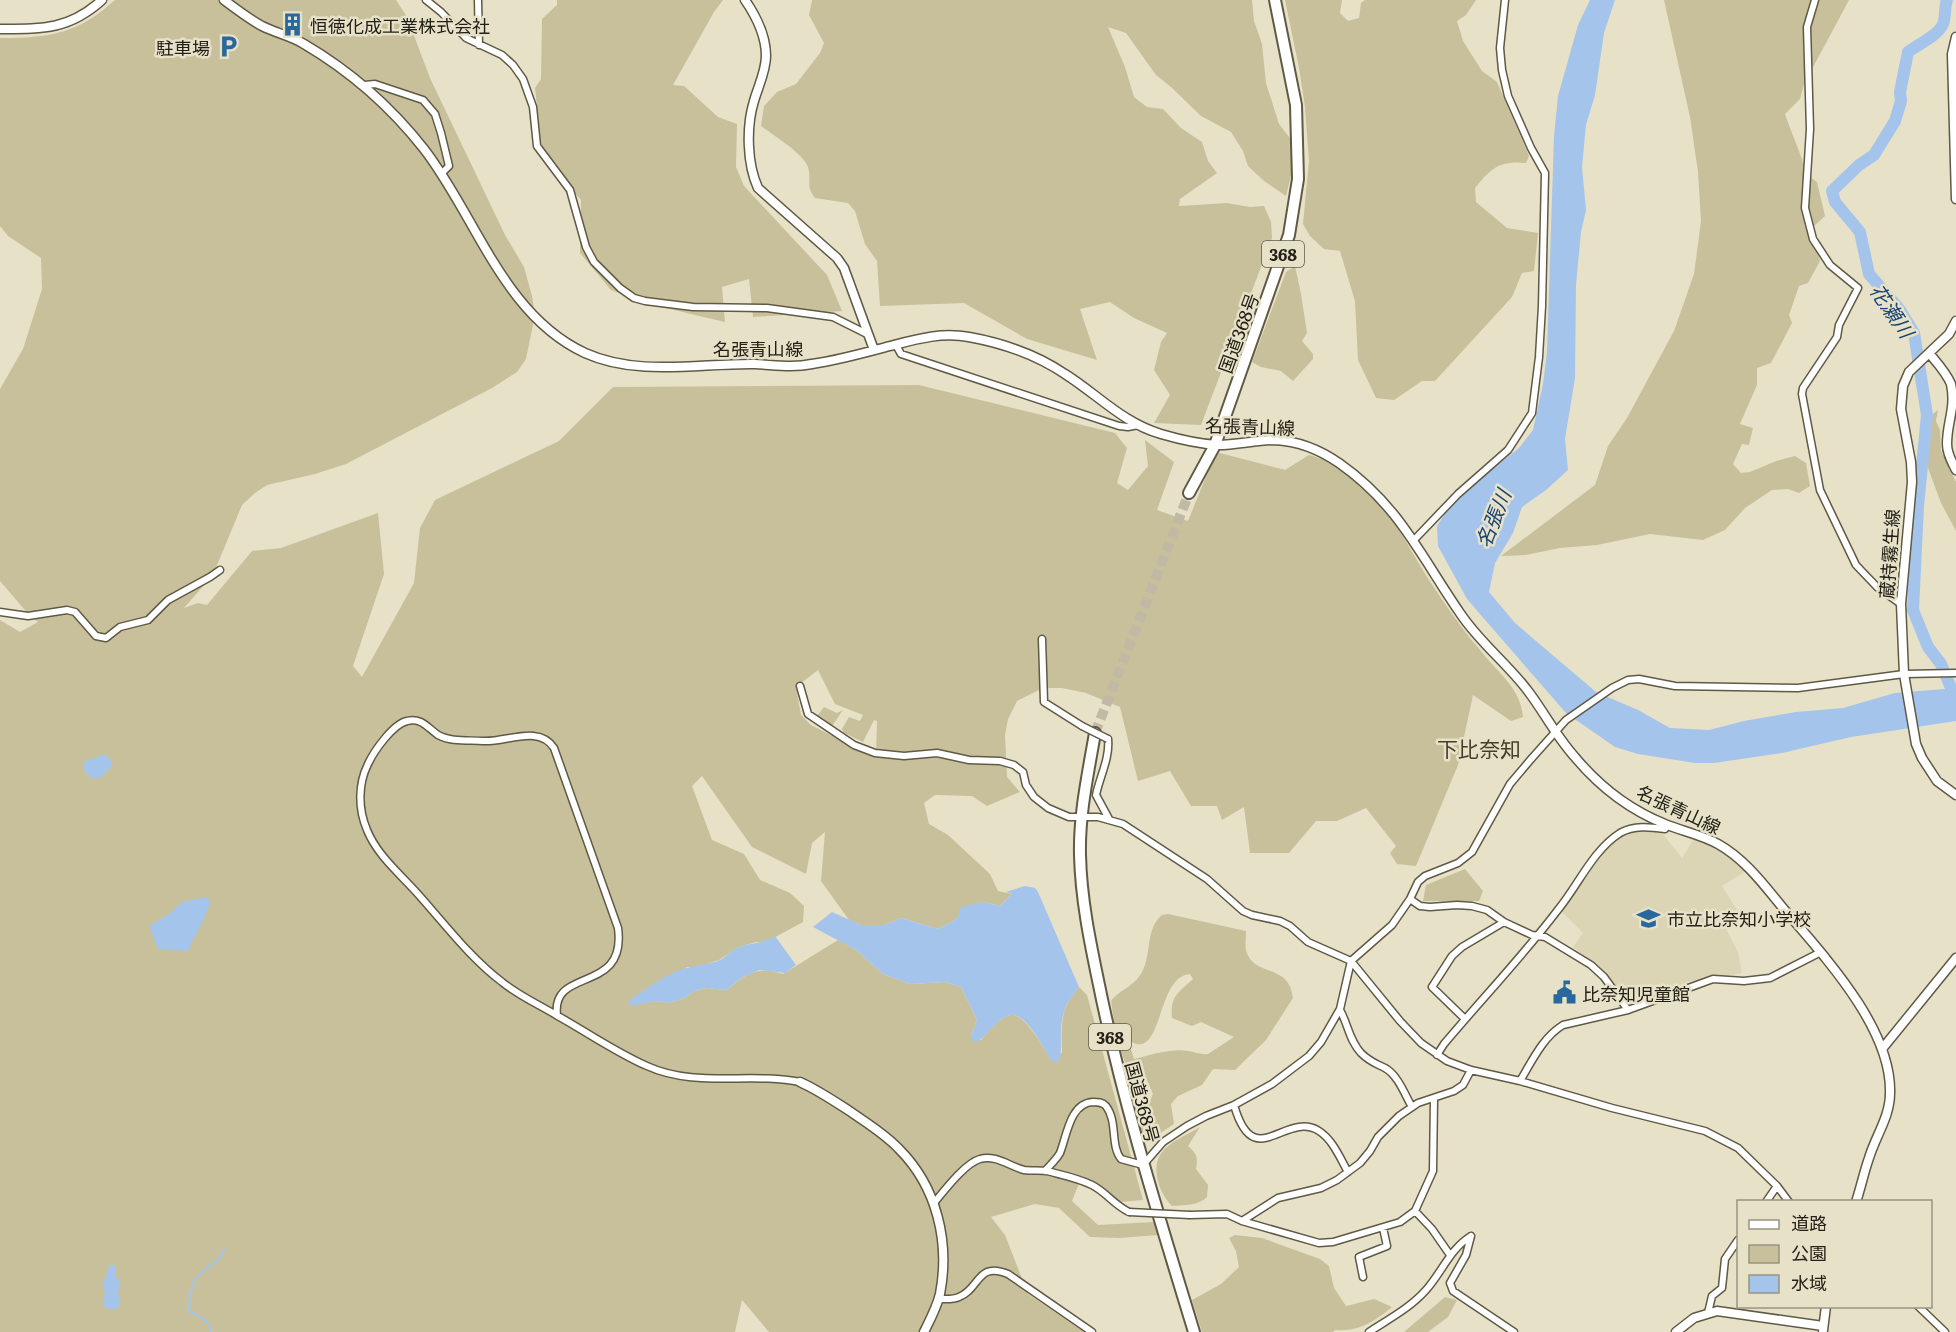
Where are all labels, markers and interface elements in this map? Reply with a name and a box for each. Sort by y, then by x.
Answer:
building icon: 恒徳化成工業株式会社 [279,12,305,38]
place label: 恒徳化成工業株式会社 [310,12,490,39]
place label: 駐車場 [156,34,210,61]
parking icon: 駐車場 [215,34,241,60]
road number: 368 [1262,241,1304,267]
water label: 花瀬川 [1864,277,1923,345]
street label: 国道368号 [1211,289,1265,377]
street label: 名張青山線 [713,335,803,362]
street label: 名張青山線 [1205,411,1295,441]
water label: 名張川 [1467,483,1518,551]
street label: 蔵持霧生線 [1872,508,1906,600]
district label: 下比奈知 [1437,732,1521,763]
street label: 名張青山線 [1633,778,1725,840]
school or university icon: 市立比奈知小学校 [1636,905,1662,931]
place label: 市立比奈知小学校 [1667,905,1811,932]
public building icon: 比奈知児童館 [1551,980,1577,1006]
place label: 比奈知児童館 [1582,980,1690,1007]
road number: 368 [1089,1024,1131,1050]
street label: 国道368号 [1119,1058,1167,1146]
legend [1737,1200,1932,1308]
text: 道路 [1791,1209,1827,1236]
text: 公園 [1791,1239,1827,1266]
text: 水域 [1791,1269,1827,1296]

